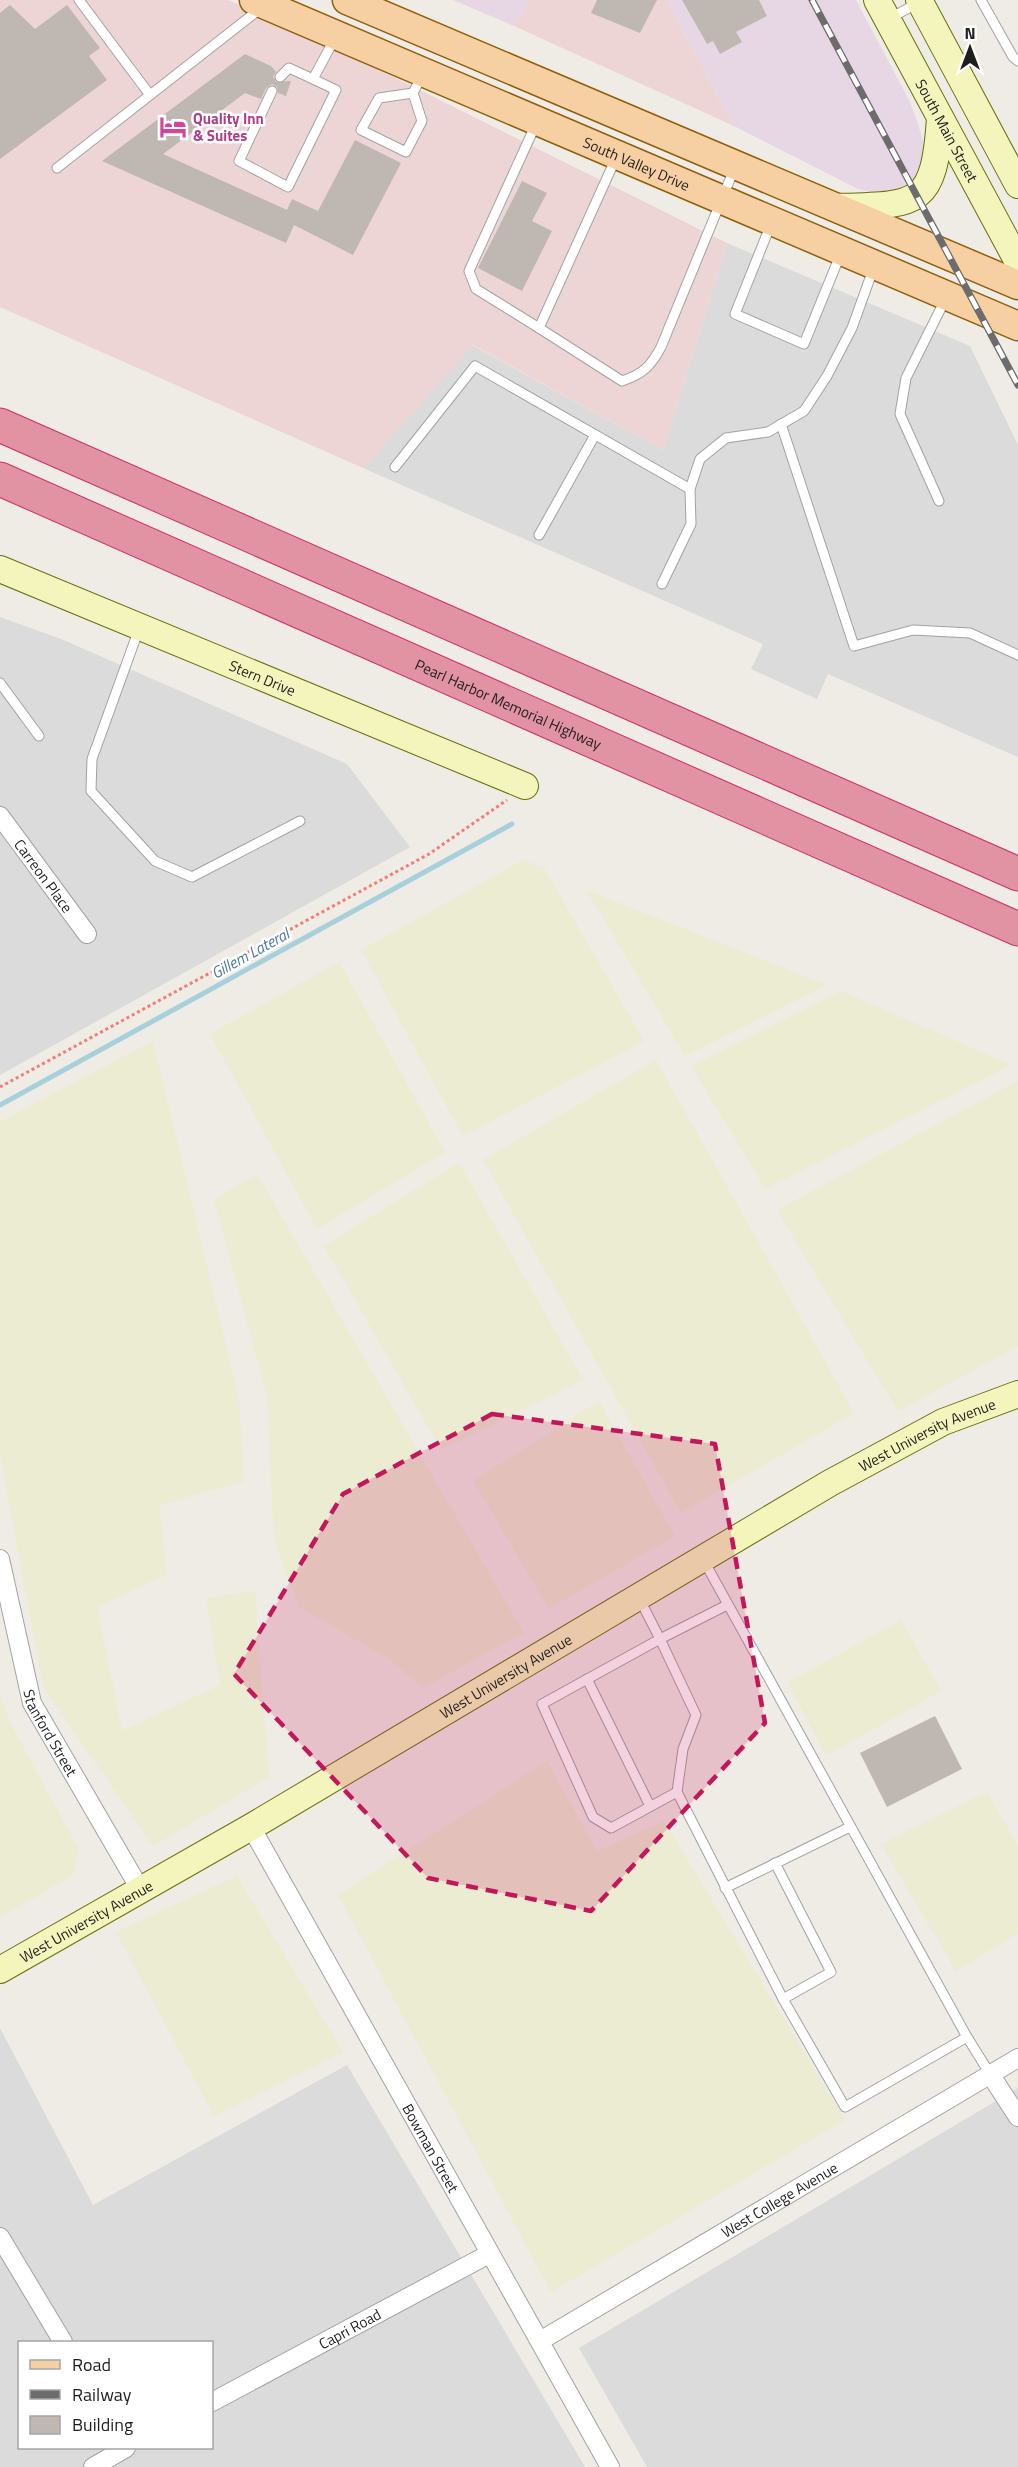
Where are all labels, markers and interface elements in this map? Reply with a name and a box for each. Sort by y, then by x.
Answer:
north arrow [940,18,1000,78]
text: N [964,21,976,45]
street label: South Main Street [910,75,985,187]
place label: Quality Inn & Suites [193,107,264,147]
hotel icon: Quality Inn & Suites [158,112,188,142]
street label: South Valley Drive [580,130,694,196]
street label: Stern Drive [226,653,299,702]
street label: Pearl Harbor Memorial Highway [412,653,605,755]
street label: Carreon Place [9,834,79,917]
water label: Gillem Lateral [206,921,295,984]
street label: West University Avenue [854,1392,999,1477]
street label: West University Avenue [435,1628,576,1724]
street label: Stanford Street [18,1687,84,1781]
street label: West University Avenue [15,1874,157,1968]
street label: Bowman Street [397,2099,466,2197]
street label: West College Avenue [716,2156,842,2243]
street label: Capri Road [314,2302,385,2355]
legend [18,2341,213,2449]
text: Road [72,2351,111,2378]
text: Railway [72,2381,132,2408]
text: Building [72,2411,133,2438]

